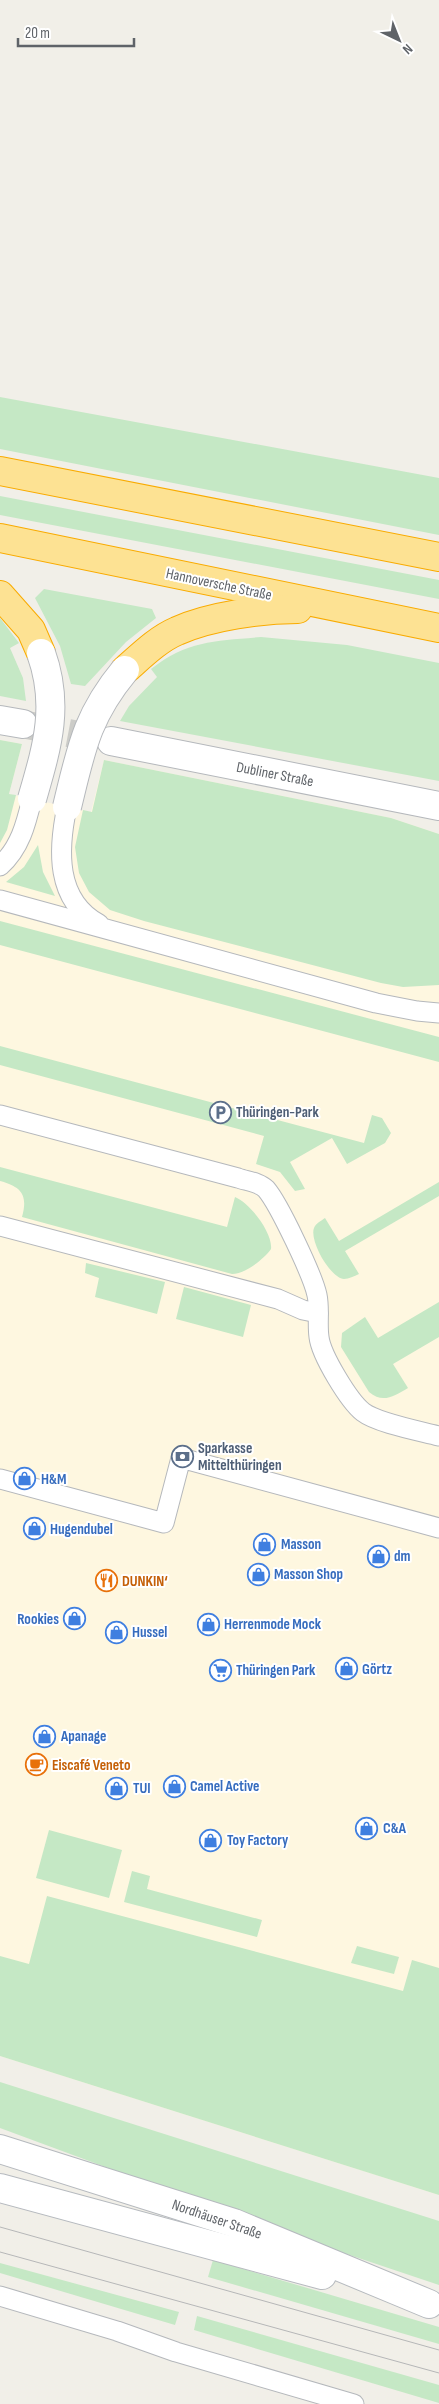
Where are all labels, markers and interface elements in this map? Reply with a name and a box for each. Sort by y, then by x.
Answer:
scale bar [18,15,134,47]
north arrow [374,15,424,65]
text: 20 m [25,24,50,43]
text: N [399,40,416,58]
street label: Hannoversche Straße [164,564,273,605]
street label: Dubliner Straße [235,758,315,791]
parking icon: Thüringen-Park [208,1100,232,1124]
place label: Thüringen-Park [236,1103,319,1122]
place label: Sparkasse Mittelthüringen [198,1439,282,1475]
bank icon: Sparkasse Mittelthüringen [170,1445,194,1469]
shop icon: H&M [13,1467,37,1491]
place label: H&M [41,1470,66,1489]
shop icon: Hugendubel [22,1517,46,1541]
place label: Hugendubel [50,1520,113,1539]
shop icon: Masson [253,1532,277,1556]
place label: Masson [281,1535,321,1554]
shop icon: dm [366,1544,390,1568]
place label: dm [394,1547,411,1566]
shop icon: Masson Shop [246,1562,270,1586]
place label: Masson Shop [274,1565,343,1584]
restaurant icon: DUNKIN‘ [94,1569,118,1593]
place label: DUNKIN‘ [122,1572,168,1591]
shop icon: Rookies [63,1607,87,1631]
place label: Rookies [17,1610,59,1629]
shop icon: Herrenmode Mock [196,1612,220,1636]
place label: Herrenmode Mock [224,1615,322,1634]
shop icon: Hussel [104,1620,128,1644]
place label: Hussel [132,1623,167,1642]
shop icon: Görtz [334,1657,358,1681]
supermarket icon: Thüringen Park [208,1658,232,1682]
place label: Görtz [362,1660,392,1679]
place label: Thüringen Park [236,1661,316,1680]
shop icon: Apanage [33,1724,57,1748]
place label: Apanage [60,1727,106,1746]
cafe icon: Eiscafé Veneto [24,1753,48,1777]
place label: Eiscafé Veneto [52,1756,131,1775]
shop icon: Camel Active [162,1774,186,1798]
shop icon: TUI [105,1776,129,1800]
place label: Camel Active [190,1777,260,1796]
place label: TUI [133,1779,151,1798]
shop icon: C&A [355,1816,379,1840]
place label: C&A [383,1819,407,1838]
shop icon: Toy Factory [199,1828,223,1852]
place label: Toy Factory [227,1831,289,1850]
street label: Nordhäuser Straße [169,2195,264,2244]

